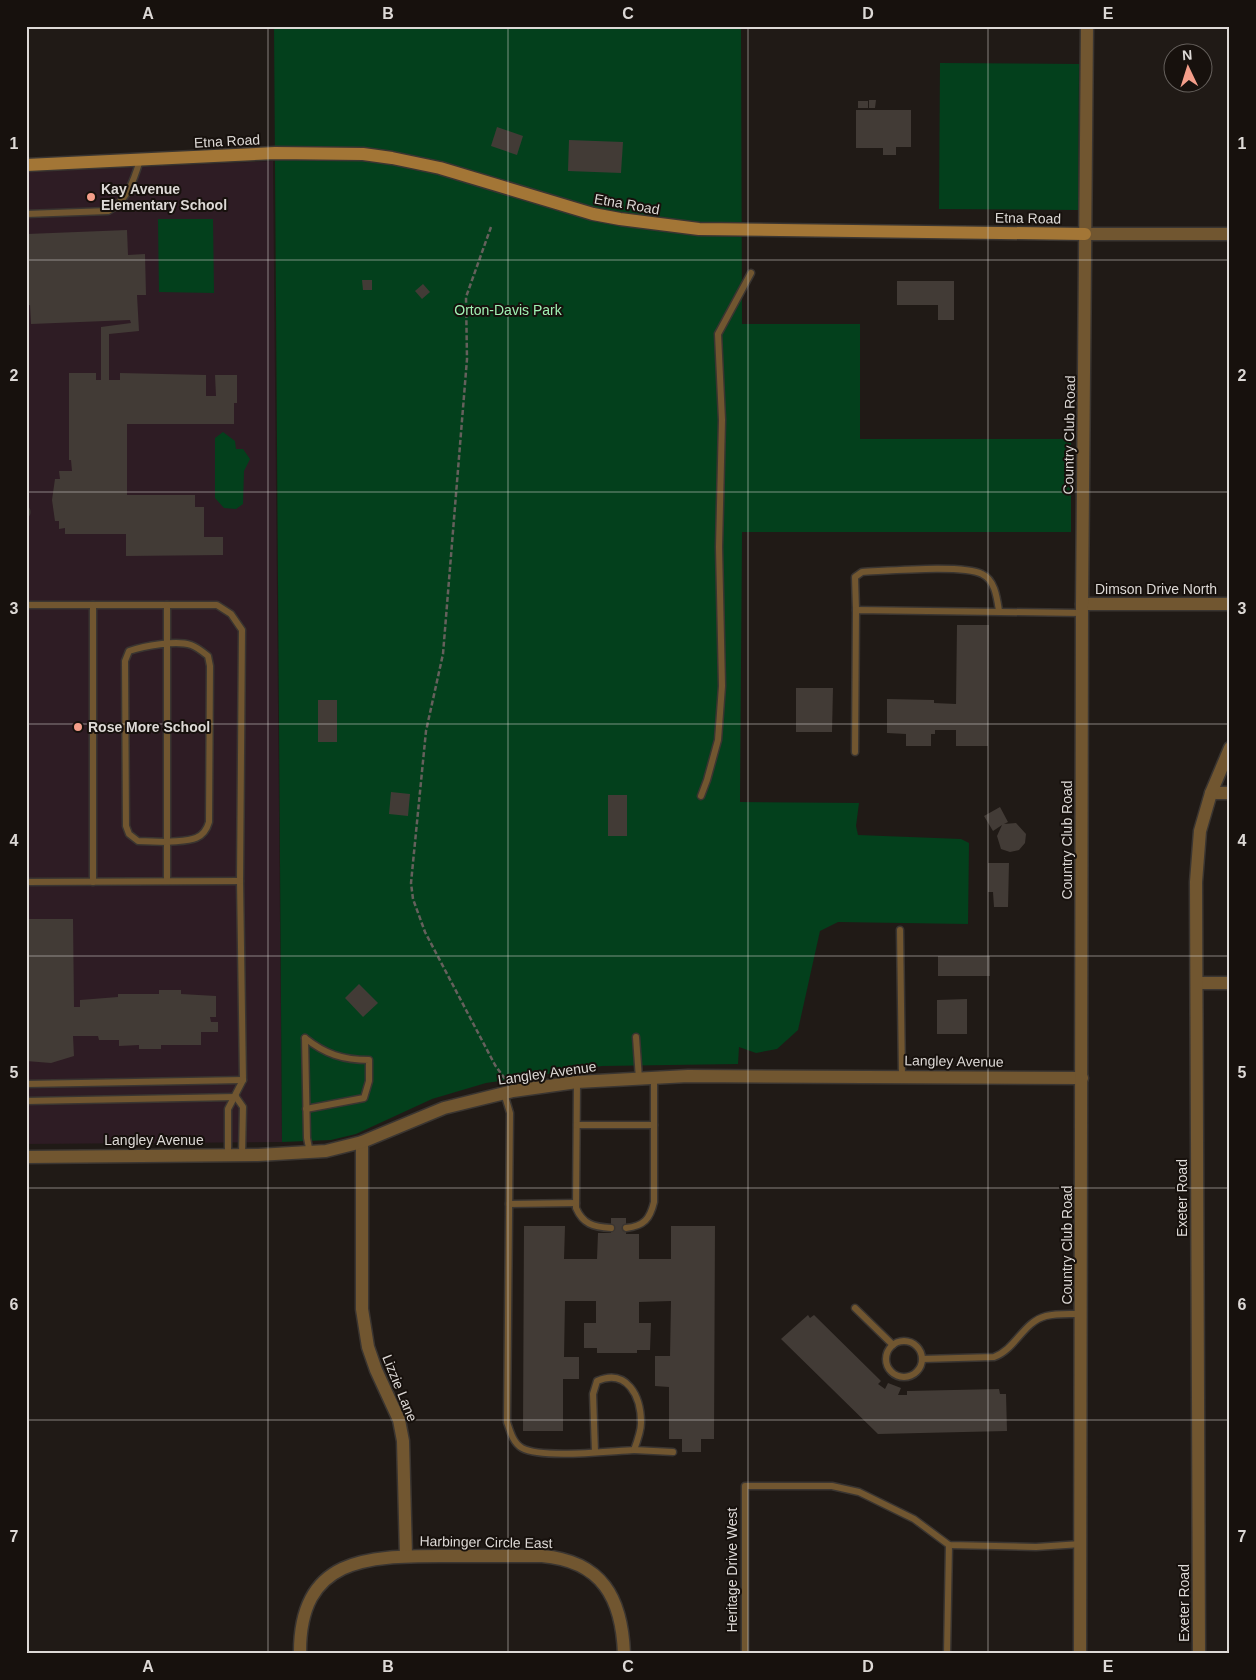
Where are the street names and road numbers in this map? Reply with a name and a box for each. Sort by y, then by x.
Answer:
street label: Etna Road [194,131,260,151]
street label: Etna Road [593,190,661,218]
street label: Etna Road [995,209,1061,227]
street label: Country Club Road [1060,375,1078,495]
street label: Dimson Drive North [1095,581,1217,597]
street label: Country Club Road [1059,780,1075,900]
street label: Langley Avenue [904,1052,1004,1070]
street label: Langley Avenue [497,1058,598,1088]
street label: Langley Avenue [104,1132,204,1148]
street label: Exeter Road [1174,1159,1190,1237]
street label: Country Club Road [1059,1185,1075,1305]
street label: Lizzie Lane [379,1352,421,1424]
street label: Heritage Drive West [724,1507,740,1633]
street label: Harbinger Circle East [419,1533,553,1551]
street label: Exeter Road [1176,1564,1192,1642]

